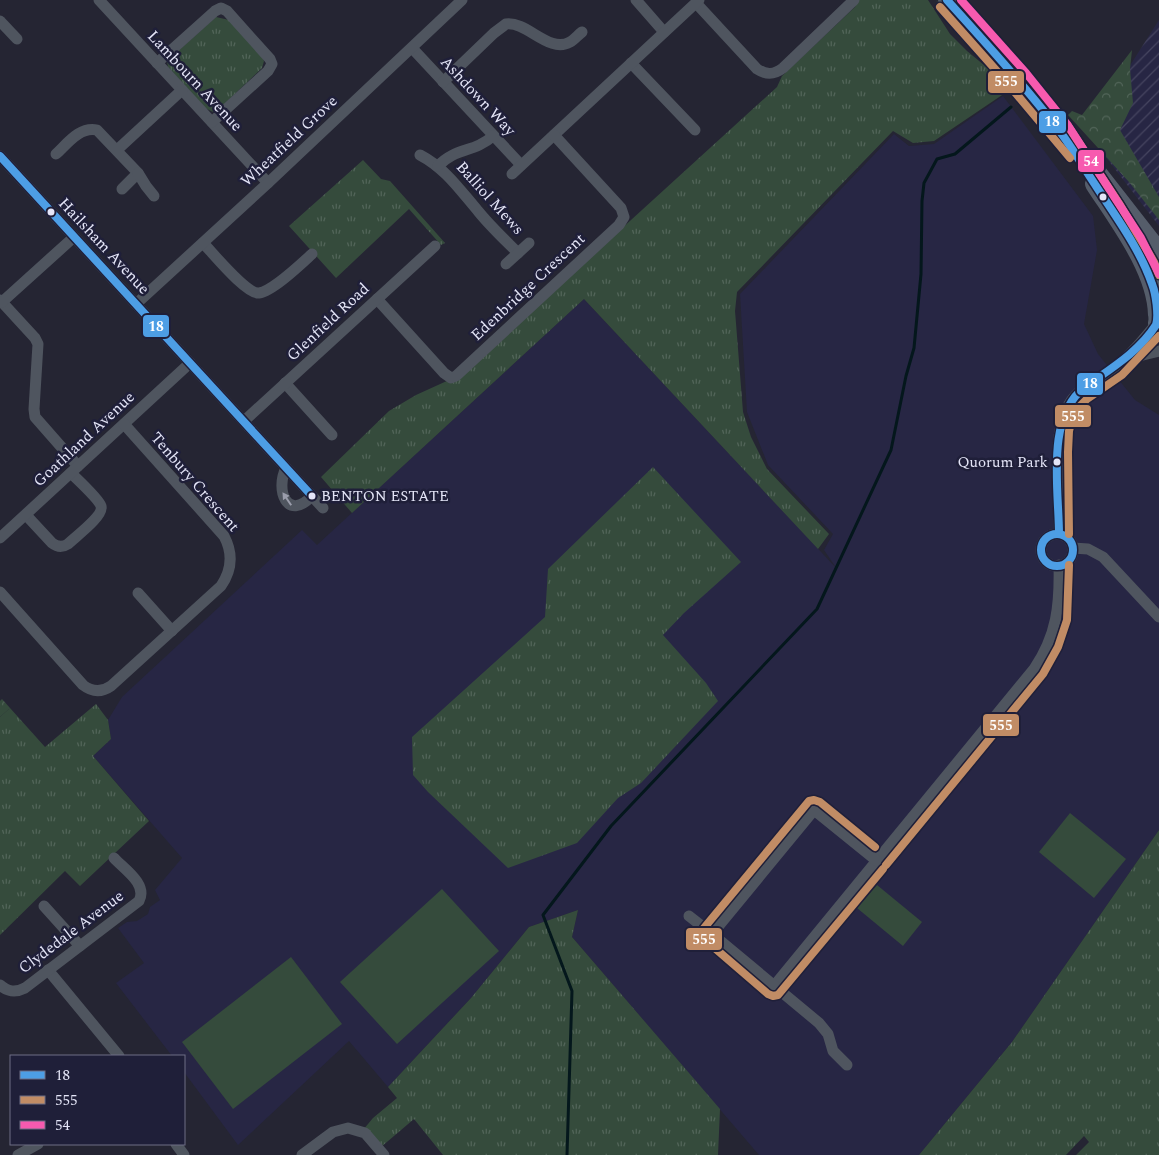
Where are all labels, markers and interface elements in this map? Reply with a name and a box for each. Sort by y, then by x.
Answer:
street label: Lambourn Avenue [142,25,248,137]
street label: Ashdown Way [435,51,522,142]
line badge: 555 [987,70,1025,94]
text: 555 [994,71,1018,92]
street label: Wheatfield Grove [235,90,343,192]
line badge: 18 [1038,110,1067,134]
text: 18 [1044,111,1060,132]
line badge: 54 [1077,149,1105,173]
text: 54 [1083,151,1099,172]
street label: Balliol Mews [450,156,530,240]
street label: Hailsham Avenue [53,192,155,300]
unlabelled marker [1098,192,1108,202]
unlabelled marker [46,207,56,217]
street label: Edenbridge Crescent [465,227,591,347]
street label: Glenfield Road [281,277,375,367]
line badge: 18 [142,314,170,338]
text: 18 [148,316,164,337]
line badge: 18 [1076,372,1104,396]
text: 18 [1082,373,1098,394]
street label: Goathland Avenue [28,385,140,493]
line badge: 555 [1054,404,1092,428]
text: 555 [1061,406,1085,427]
street label: Tenbury Crescent [145,427,246,538]
place label: Quorum Park [957,451,1048,474]
marker: Quorum Park [1052,457,1062,467]
place label: BENTON ESTATE [321,485,449,508]
marker: BENTON ESTATE [307,491,317,501]
one-way arrow [282,492,292,505]
line badge: 555 [982,713,1020,737]
text: 555 [989,715,1013,736]
street label: Clydedale Avenue [13,884,129,980]
line badge: 555 [685,927,723,951]
text: 555 [692,929,716,950]
legend [10,1055,185,1145]
text: 18 [55,1064,70,1087]
text: 555 [55,1089,78,1112]
text: 54 [55,1114,71,1137]

